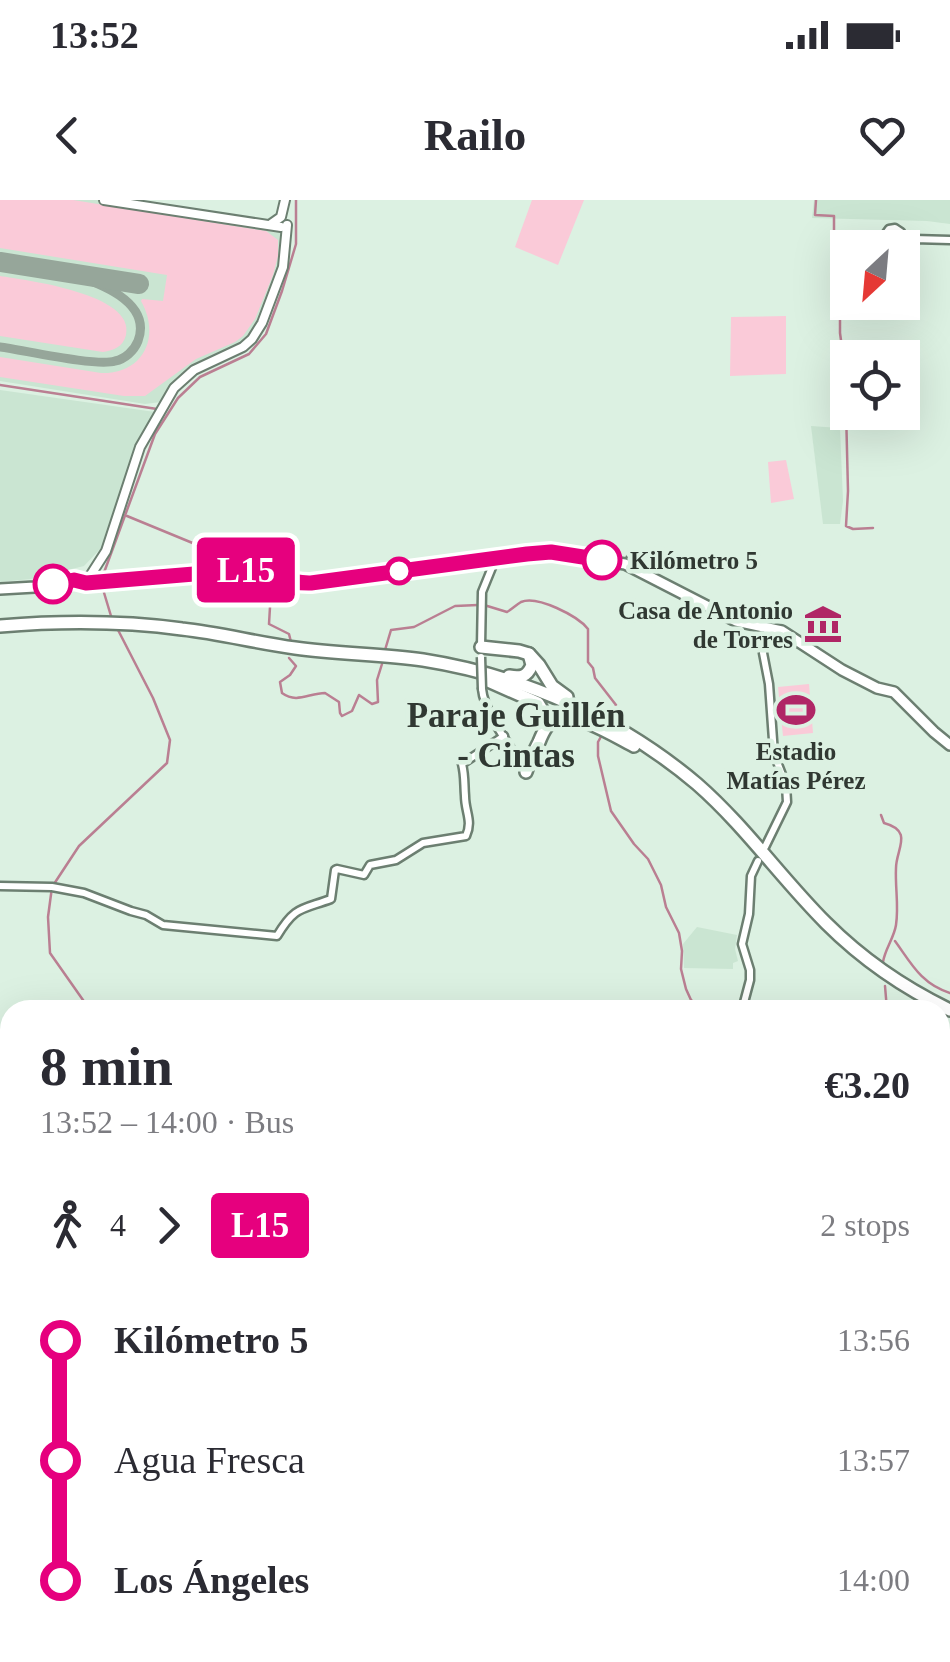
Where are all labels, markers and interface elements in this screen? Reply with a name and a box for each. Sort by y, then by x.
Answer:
text: 13:52 [50,14,139,56]
icon: back [40,108,95,163]
icon: heart [855,108,910,163]
text: Railo [424,110,526,160]
north arrow [830,230,920,320]
map controls [830,230,920,430]
button: locate [830,340,920,430]
line badge: L15 [188,538,304,602]
marker: Kilómetro 5 [583,541,621,579]
place label: Kilómetro 5 [630,547,758,574]
text: L15 [217,551,275,590]
unlabelled marker [386,558,412,584]
unlabelled marker [34,565,72,603]
place label: Casa de Antonio de Torres [618,597,793,653]
museum icon: Casa de Antonio de Torres [802,603,844,645]
sports icon: Estadio Matías Pérez [775,689,817,731]
district label: Paraje Guillén - Cintas [407,696,625,775]
place label: Estadio Matías Pérez [726,738,866,794]
text: 8 min [40,1036,173,1097]
text: €3.20 [825,1064,910,1106]
text: 13:52 – 14:00 · Bus [40,1104,294,1140]
icon: walk [40,1198,95,1253]
icon: forward [141,1198,196,1253]
text: L15 [231,1206,289,1245]
text: 4 [110,1207,126,1243]
text: 2 stops [820,1207,910,1243]
text: Kilómetro 5 [114,1319,309,1361]
text: 13:56 [837,1322,910,1358]
text: Agua Fresca [114,1439,305,1481]
text: 13:57 [837,1442,910,1478]
text: Los Ángeles [114,1559,309,1601]
text: 14:00 [837,1562,910,1598]

